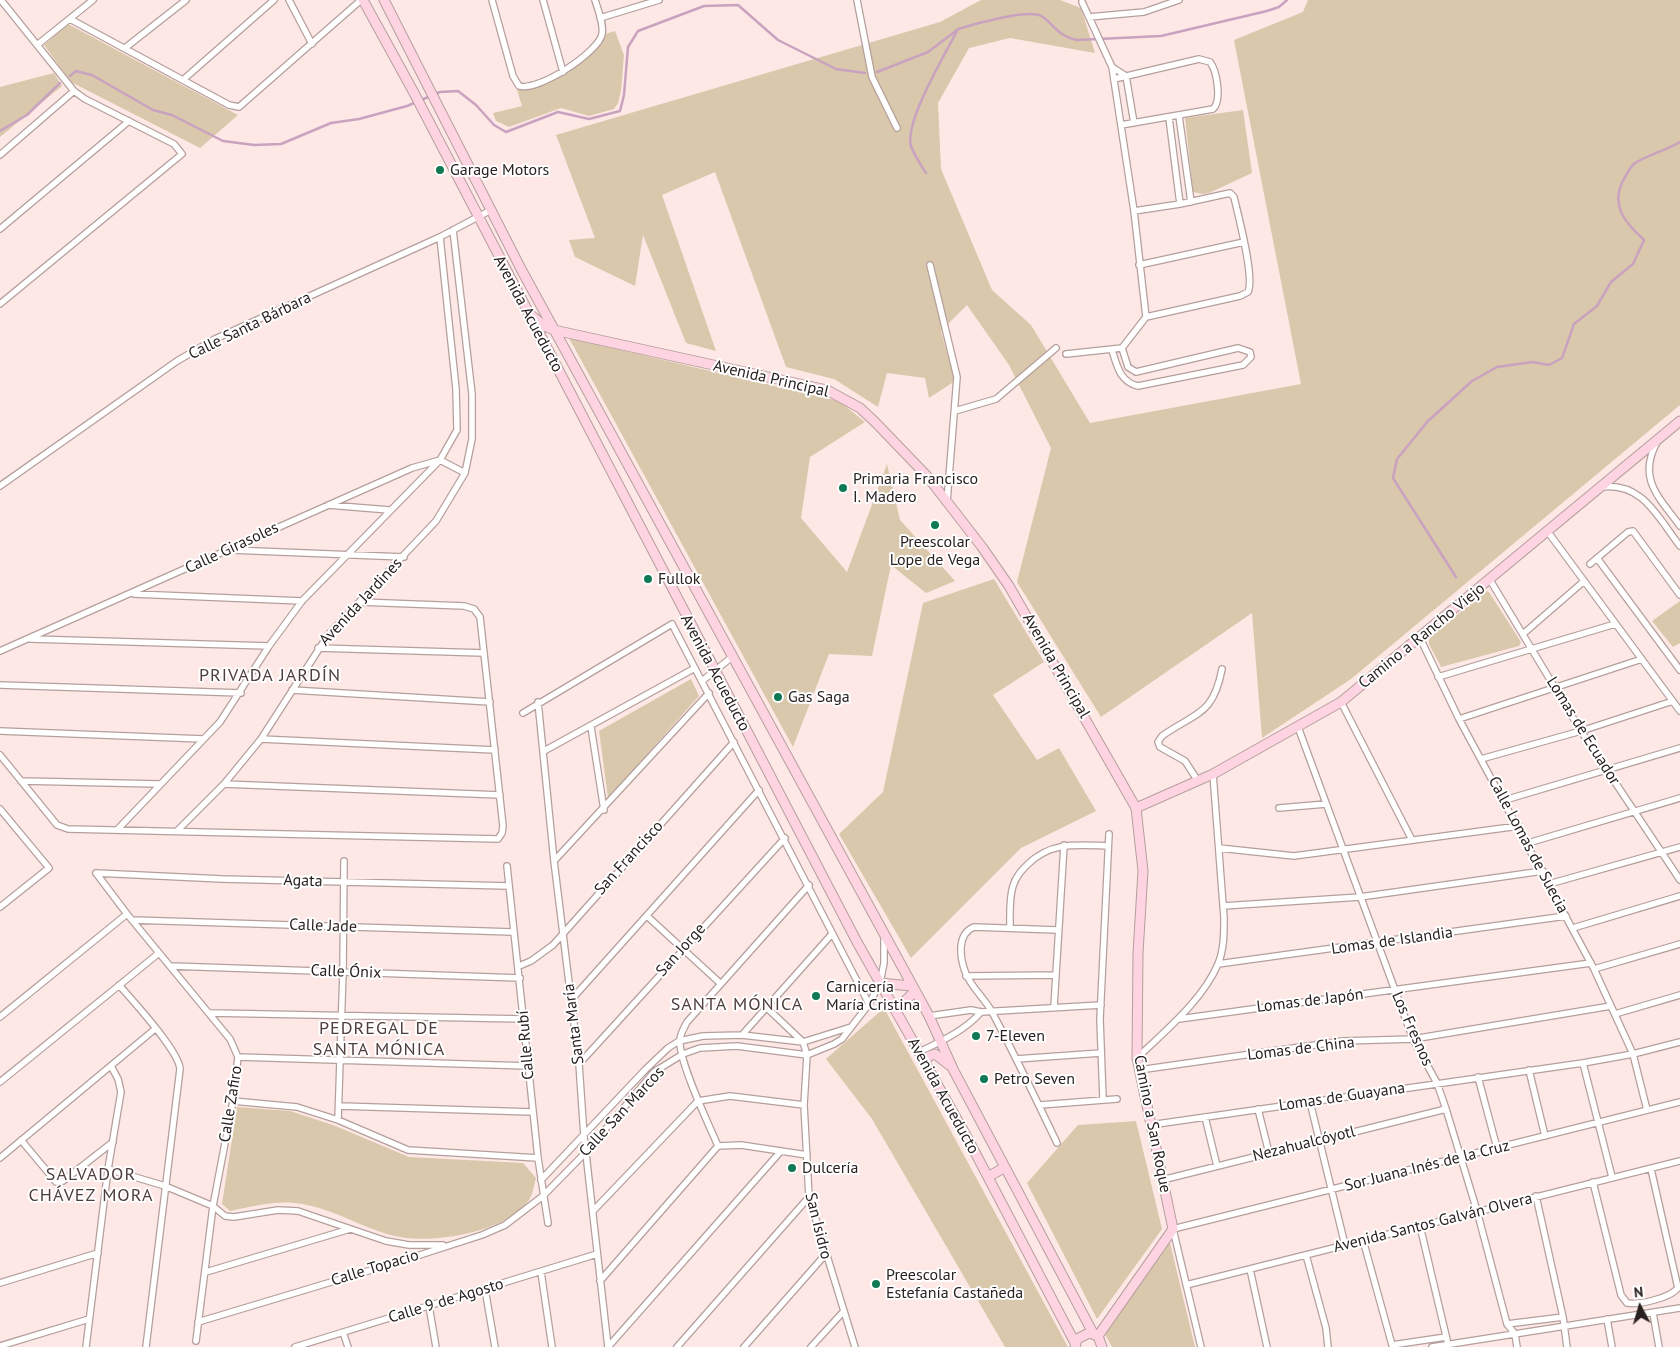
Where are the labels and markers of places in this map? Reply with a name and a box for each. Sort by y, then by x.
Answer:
place label: Garage Motors [450,160,549,180]
marker: Garage Motors [434,164,446,176]
place label: Primaria Francisco I. Madero [853,469,978,507]
marker: Primaria Francisco I. Madero [837,482,849,494]
marker: Preescolar Lope de Vega [929,519,941,531]
place label: Preescolar Lope de Vega [890,532,980,570]
place label: Fullok [658,569,700,589]
marker: Fullok [642,573,654,585]
place label: Gas Saga [788,687,850,707]
marker: Gas Saga [772,691,784,703]
place label: Carnicería María Cristina [826,977,920,1015]
marker: Carnicería María Cristina [810,990,822,1002]
place label: 7-Eleven [986,1026,1045,1046]
marker: 7-Eleven [970,1030,982,1042]
place label: Petro Seven [994,1069,1075,1089]
marker: Petro Seven [978,1073,990,1085]
place label: Dulcería [802,1158,858,1178]
marker: Dulcería [786,1162,798,1174]
place label: Preescolar Estefanía Castañeda [886,1265,1023,1303]
marker: Preescolar Estefanía Castañeda [870,1278,882,1290]

